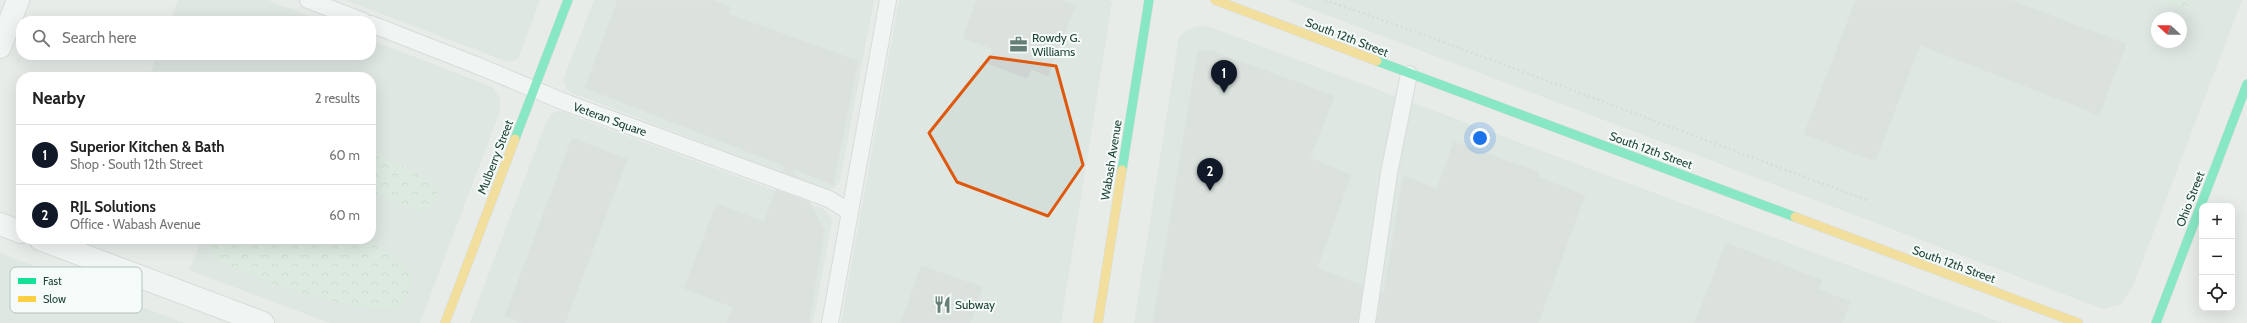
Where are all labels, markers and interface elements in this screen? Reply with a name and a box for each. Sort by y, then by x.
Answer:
north arrow [2151,12,2187,48]
street label: South 12th Street [1303,14,1391,60]
search box [16,16,376,60]
icon: search [30,27,52,49]
text: Search here [62,29,137,47]
place label: Rowdy G. Williams [1032,30,1080,59]
office icon: Rowdy G. Williams [1009,34,1029,54]
pin: 1 [1211,60,1237,93]
text: Nearby [32,88,85,108]
text: 2 results [315,90,360,106]
street label: Veteran Square [571,99,649,139]
street label: Mulberry Street [474,118,516,196]
street label: Wabash Avenue [1097,119,1125,201]
your location [1470,128,1490,148]
street label: South 12th Street [1607,128,1695,172]
text: Superior Kitchen & Bath [70,138,225,156]
text: 1 [43,147,47,163]
text: 60 m [329,147,360,163]
text: Shop · South 12th Street [70,156,203,172]
pin: 2 [1197,158,1223,191]
street label: Ohio Street [2173,169,2207,229]
text: RJL Solutions [70,198,156,216]
map controls [2199,203,2235,311]
button: + [2199,203,2235,239]
text: 2 [42,207,48,223]
text: 60 m [329,207,360,223]
text: Office · Wabash Avenue [70,216,201,232]
button: − [2199,239,2235,275]
street label: South 12th Street [1910,242,1998,286]
legend [10,267,142,313]
text: Fast [43,274,62,288]
button: locate [2199,275,2235,311]
text: Slow [43,292,66,306]
restaurant icon: Subway [932,294,952,314]
place label: Subway [955,297,995,312]

